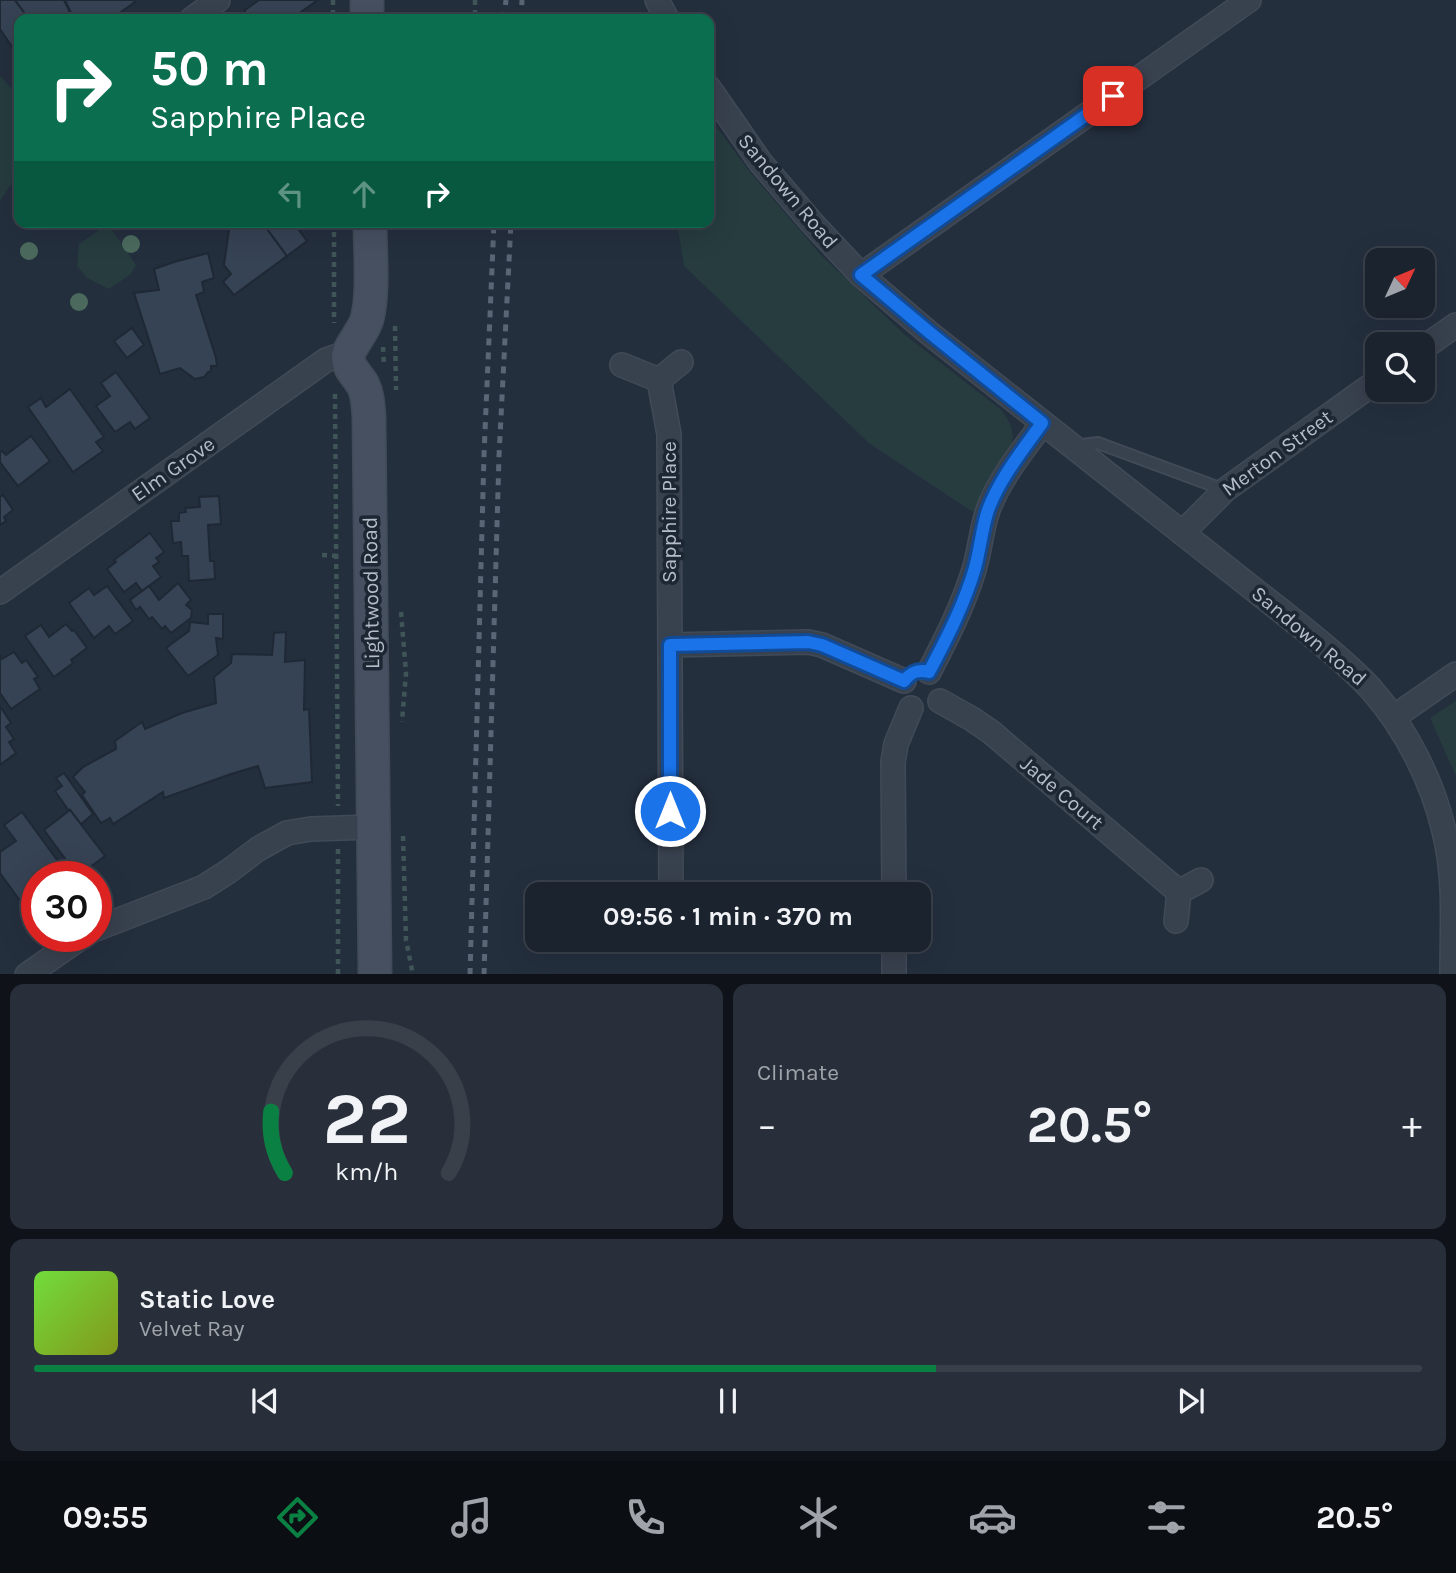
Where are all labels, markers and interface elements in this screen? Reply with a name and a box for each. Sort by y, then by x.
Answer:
text: 50 m [150,40,268,97]
icon: right [35,42,126,133]
pin [1083,66,1143,126]
icon: arrive [1094,77,1132,115]
text: Sapphire Place [150,99,366,136]
street label: Sandown Road [733,129,843,253]
icon: left [272,175,310,213]
icon: ahead [345,175,383,213]
icon: right [418,175,456,213]
north arrow [1365,248,1435,318]
map controls [1365,248,1435,402]
button: search [1365,332,1435,402]
street label: Merton Street [1217,405,1337,501]
street label: Elm Grove [127,432,219,506]
street label: Sapphire Place [657,441,681,583]
street label: Lightwood Road [358,517,384,669]
street label: Sandown Road [1247,581,1371,691]
street label: Jade Court [1016,751,1108,835]
position arrow [633,774,707,848]
speed limit sign: 30 [21,861,112,952]
text: 09:56 · 1 min · 370 m [603,901,853,932]
text: Climate [757,1059,839,1086]
text: 22 [322,1076,411,1161]
text: 20.5° [1027,1094,1153,1155]
text: − [757,1103,777,1148]
text: + [1402,1103,1422,1148]
text: km/h [335,1156,398,1185]
text: Static Love [139,1284,275,1315]
text: Velvet Ray [139,1315,244,1342]
icon: previous [246,1382,284,1420]
icon: pause [709,1382,747,1420]
icon: next [1172,1382,1210,1420]
icon: directions [273,1493,322,1542]
icon: music [447,1493,496,1542]
icon: phone [621,1493,670,1542]
icon: climate [794,1493,843,1542]
icon: car [968,1493,1017,1542]
icon: filters [1142,1493,1191,1542]
text: 09:55 [62,1499,148,1536]
text: 20.5° [1316,1499,1394,1536]

